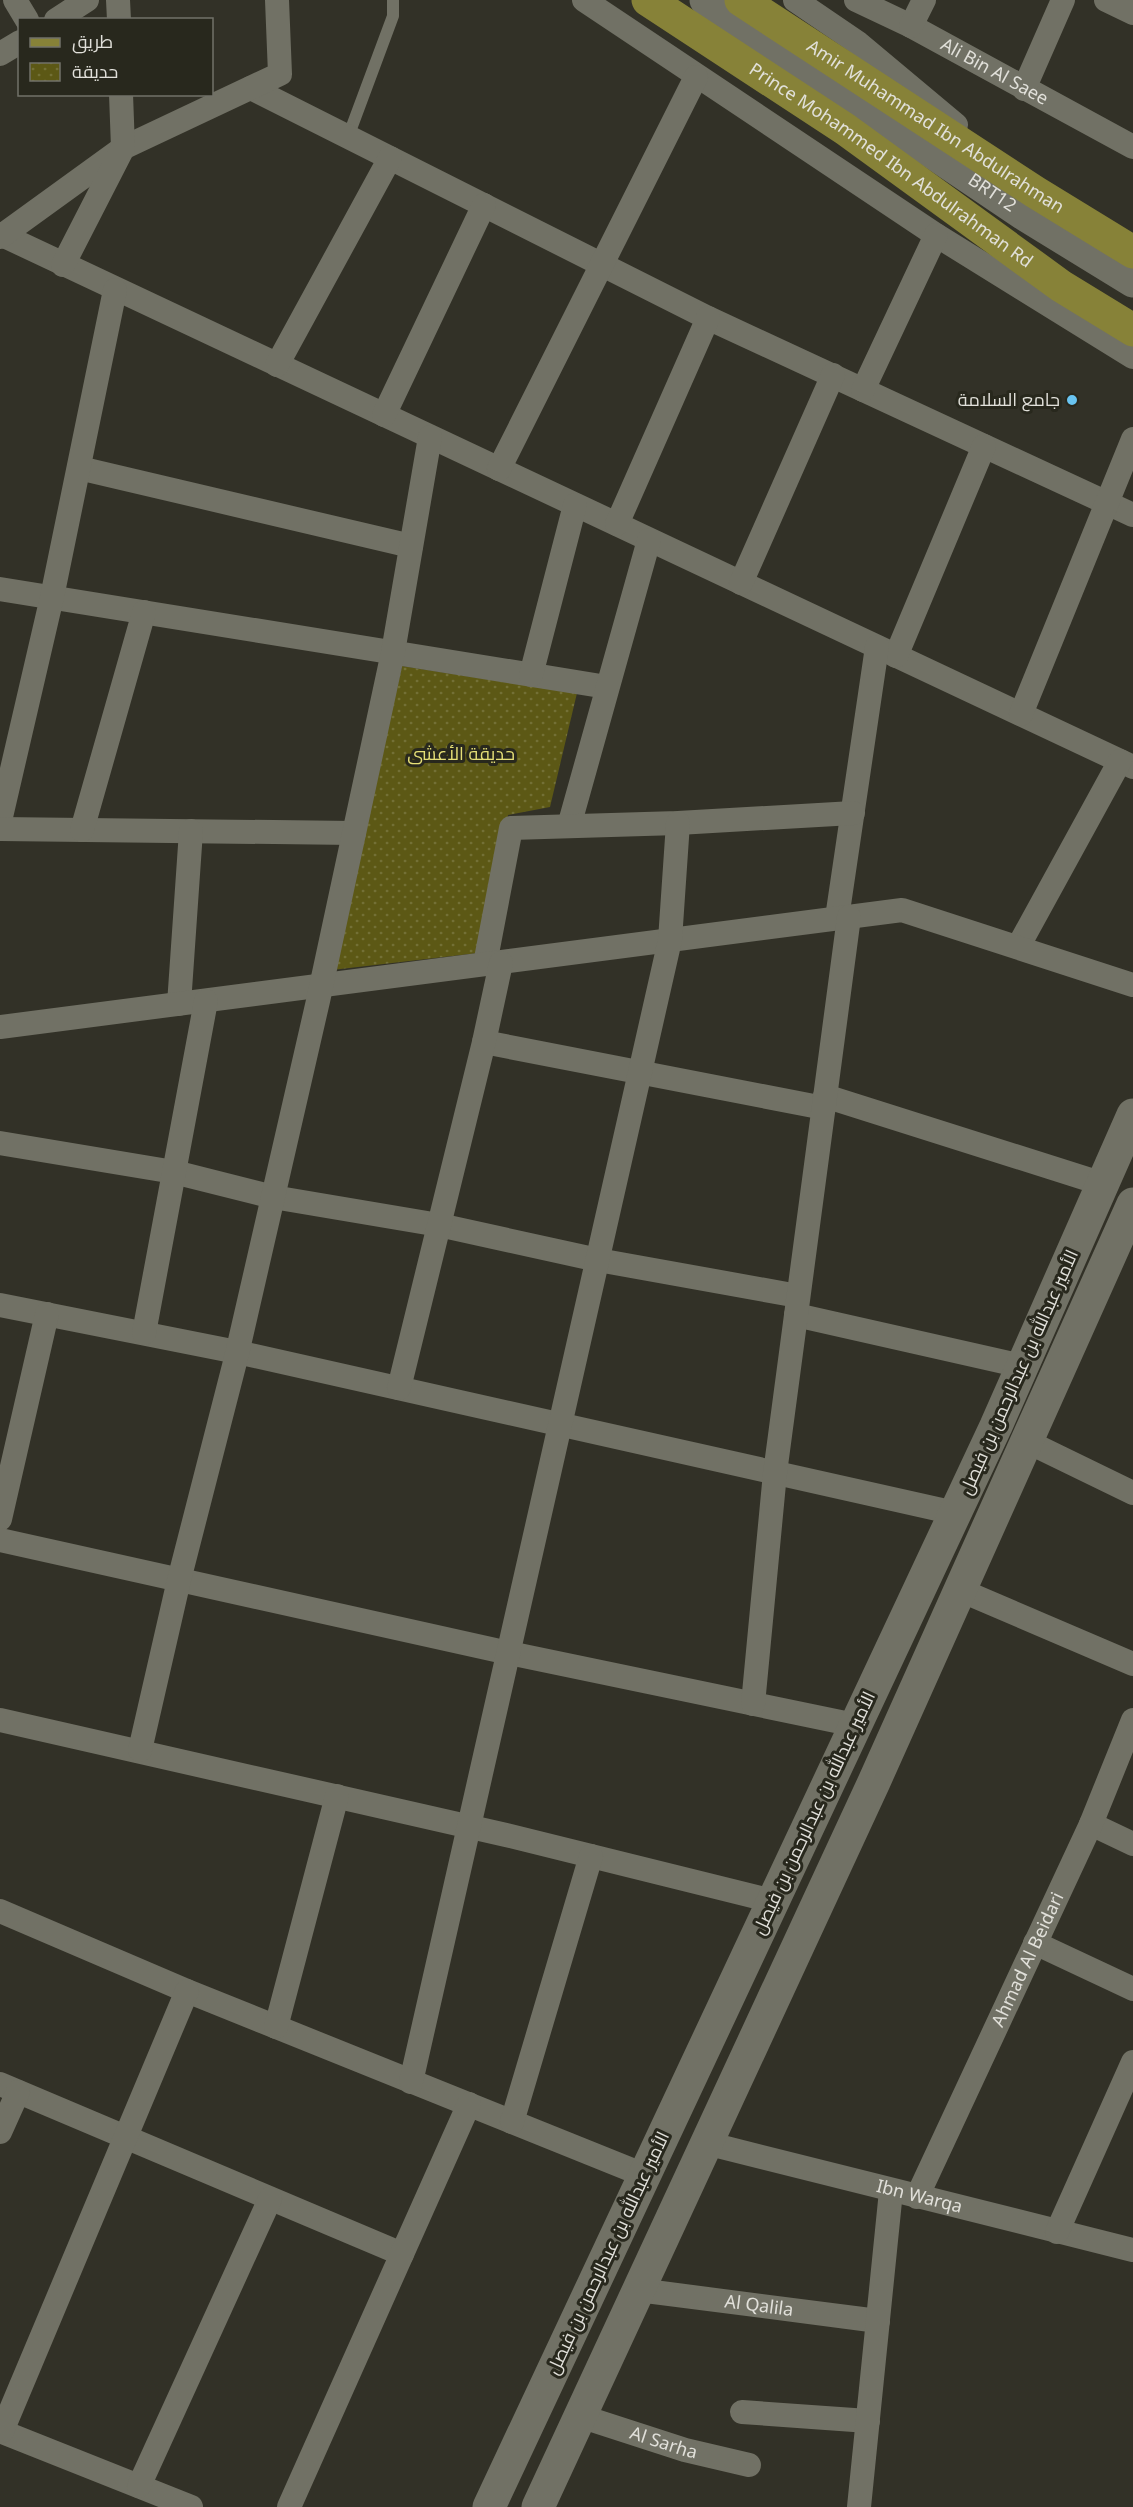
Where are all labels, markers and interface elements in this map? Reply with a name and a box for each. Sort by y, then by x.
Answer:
legend [18,18,213,96]
text: طريق [72,29,113,54]
street label: Ali Bin Al Saee [937,32,1053,110]
street label: Amir Muhammad Ibn Abdulrahman [803,33,1069,218]
street label: Prince Mohammed Ibn Abdulrahman Rd [745,57,1038,273]
text: حديقة [72,59,118,83]
street label: BRT12 [964,167,1022,217]
place label: جامع السلامة [958,387,1060,412]
marker: جامع السلامة [1065,393,1079,407]
park label: حديقة الأعشى [407,741,515,765]
street label: الأمير عبدالله بن عبدالرحمن بن فيصل [953,1245,1083,1498]
street label: الأمير عبدالله بن عبدالرحمن بن فيصل [746,1687,880,1938]
street label: Ahmad Al Beidari [985,1888,1069,2030]
street label: الأمير عبدالله بن عبدالرحمن بن فيصل [540,2127,674,2378]
street label: Ibn Warqa [874,2173,965,2218]
street label: Al Qalila [723,2288,795,2321]
street label: Al Sarha [627,2420,700,2464]

